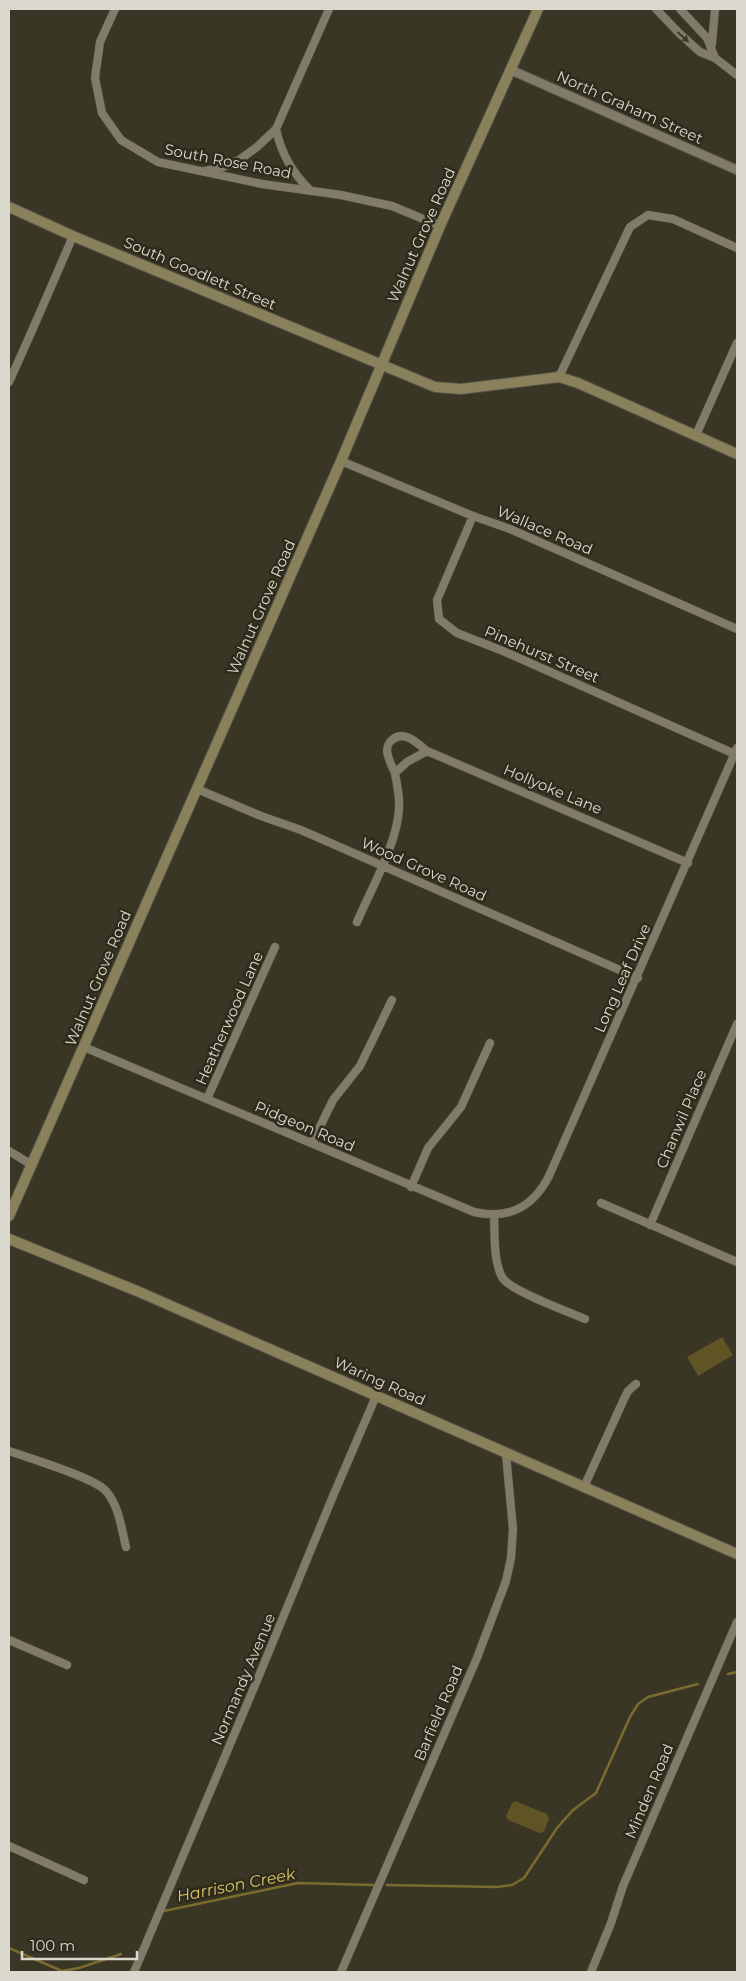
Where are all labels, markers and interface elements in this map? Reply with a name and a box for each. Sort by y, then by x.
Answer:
one-way arrow [677,31,689,43]
street label: North Graham Street [554,66,706,148]
street label: South Rose Road [163,139,293,183]
street label: Walnut Grove Road [383,165,459,305]
street label: South Goodlett Street [121,232,279,314]
street label: Wallace Road [494,501,596,559]
street label: Walnut Grove Road [223,537,299,677]
street label: Pinehurst Street [482,621,602,687]
street label: Hollyoke Lane [501,760,605,818]
street label: Wood Grove Road [358,833,490,905]
street label: Walnut Grove Road [61,907,135,1049]
street label: Long Leaf Drive [589,921,655,1035]
street label: Heatherwood Lane [191,948,267,1088]
street label: Chanwil Place [652,1067,710,1171]
street label: Pidgeon Road [252,1096,358,1156]
street label: Waring Road [331,1352,429,1410]
street label: Normandy Avenue [207,1610,279,1748]
street label: Barfield Road [409,1662,467,1764]
street label: Minden Road [621,1741,677,1841]
water label: Harrison Creek [175,1864,298,1906]
scale bar [22,1928,138,1960]
text: 100 m [30,1936,75,1955]

